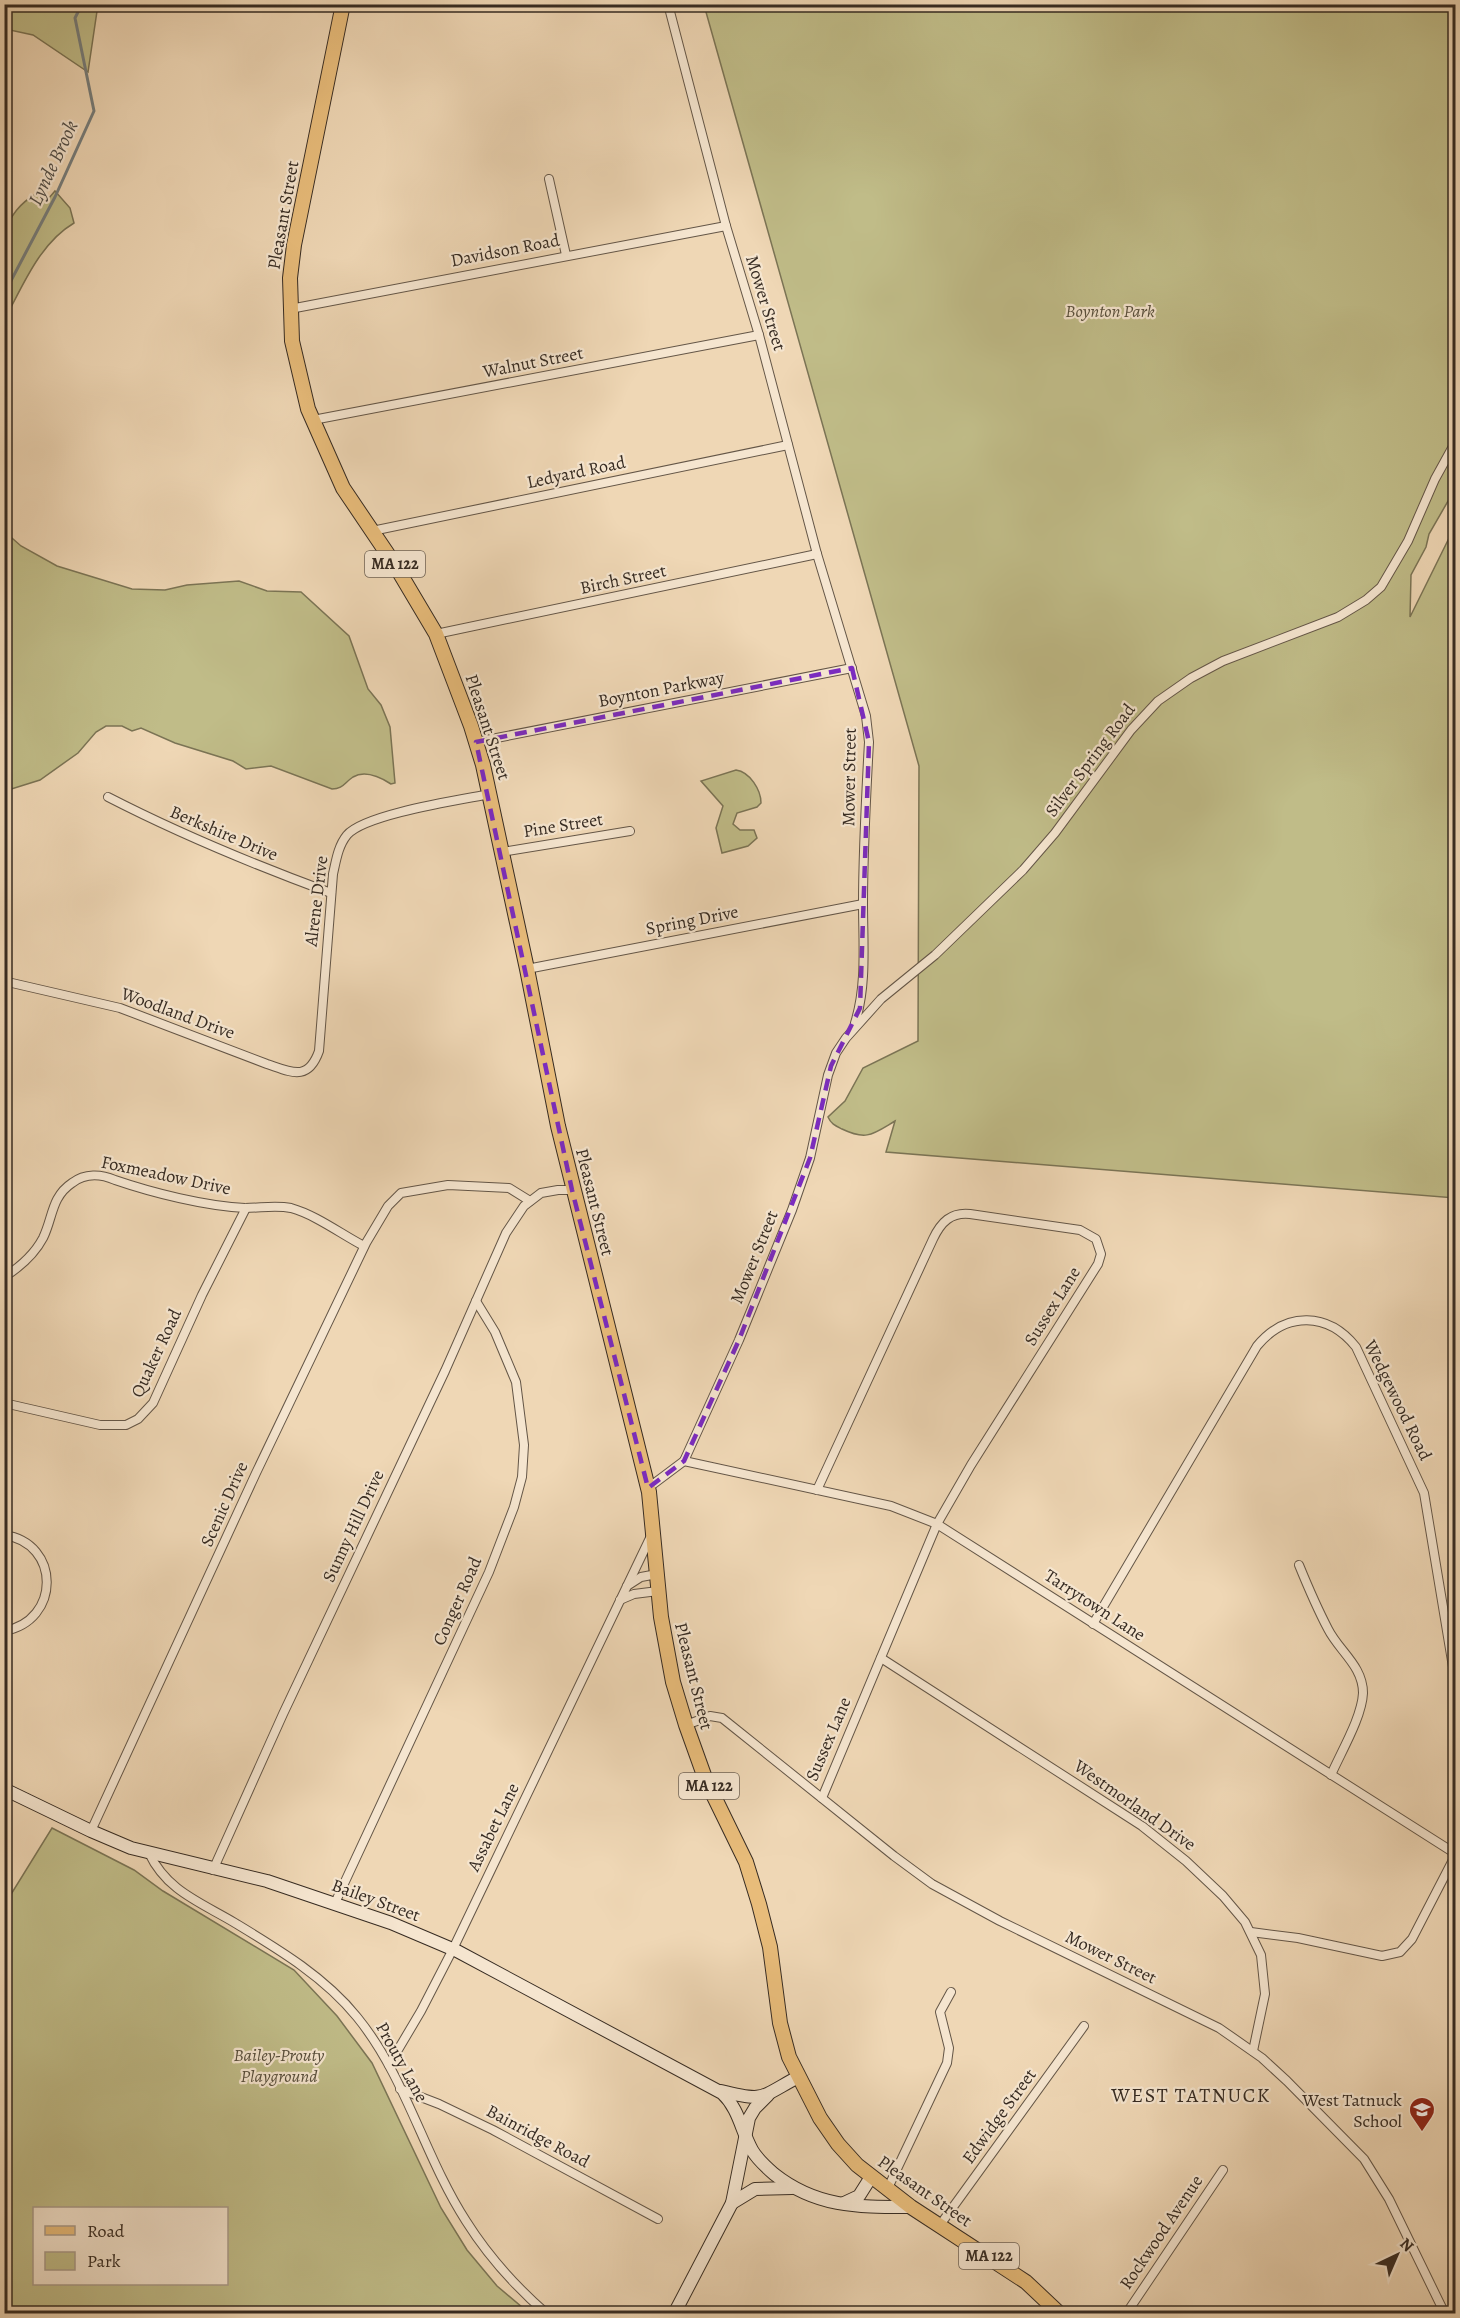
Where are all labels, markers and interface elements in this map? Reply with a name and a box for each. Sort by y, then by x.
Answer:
water label: Lynde Brook [22,116,85,210]
street label: Pleasant Street [262,159,304,271]
street label: Davidson Road [448,228,562,272]
street label: Mower Street [740,252,792,354]
park label: Boynton Park [1065,299,1155,323]
street label: Walnut Street [480,341,585,384]
street label: Ledyard Road [524,450,628,494]
road number: MA 122 [365,551,425,577]
street label: Birch Street [578,558,668,600]
street label: Boynton Parkway [596,665,727,713]
street label: Pleasant Street [460,671,516,783]
street label: Silver Spring Road [1039,698,1141,822]
street label: Mower Street [836,727,862,827]
street label: Berkshire Drive [166,799,282,867]
street label: Pine Street [521,807,605,843]
street label: Alrene Drive [298,854,333,949]
street label: Spring Drive [644,899,740,941]
street label: Woodland Drive [117,981,238,1045]
street label: Pleasant Street [570,1146,620,1258]
street label: Foxmeadow Drive [99,1150,233,1200]
street label: Mower Street [724,1207,784,1307]
street label: Sussex Lane [1018,1262,1086,1350]
street label: Quaker Road [125,1304,187,1401]
street label: Wedgewood Road [1358,1335,1438,1465]
street label: Scenic Drive [194,1457,254,1551]
street label: Sunny Hill Drive [316,1466,390,1586]
street label: Conger Road [427,1553,487,1649]
street label: Tarrytown Lane [1040,1563,1150,1647]
street label: Pleasant Street [669,1620,719,1732]
street label: Sussex Lane [800,1693,856,1785]
street label: Westmorland Drive [1068,1753,1201,1856]
road number: MA 122 [679,1773,739,1799]
street label: Assabet Lane [461,1779,525,1876]
street label: Bailey Street [328,1873,424,1927]
street label: Mower Street [1061,1925,1161,1989]
street label: Prouty Lane [370,2018,434,2106]
park label: Bailey-Prouty Playground [234,2043,325,2088]
street label: Edwidge Street [956,2064,1042,2168]
district label: WEST TATNUCK [1110,2082,1271,2109]
place label: West Tatnuck School [1301,2088,1403,2133]
school or university icon: West Tatnuck School [1407,2095,1437,2133]
street label: Bainridge Road [482,2099,594,2173]
street label: Pleasant Street [873,2150,977,2232]
street label: Rockwood Avenue [1114,2170,1208,2294]
legend [33,2207,228,2285]
text: Road [87,2219,125,2243]
north arrow [1367,2225,1427,2285]
text: N [1395,2233,1419,2257]
road number: MA 122 [959,2243,1019,2269]
text: Park [87,2249,121,2273]

